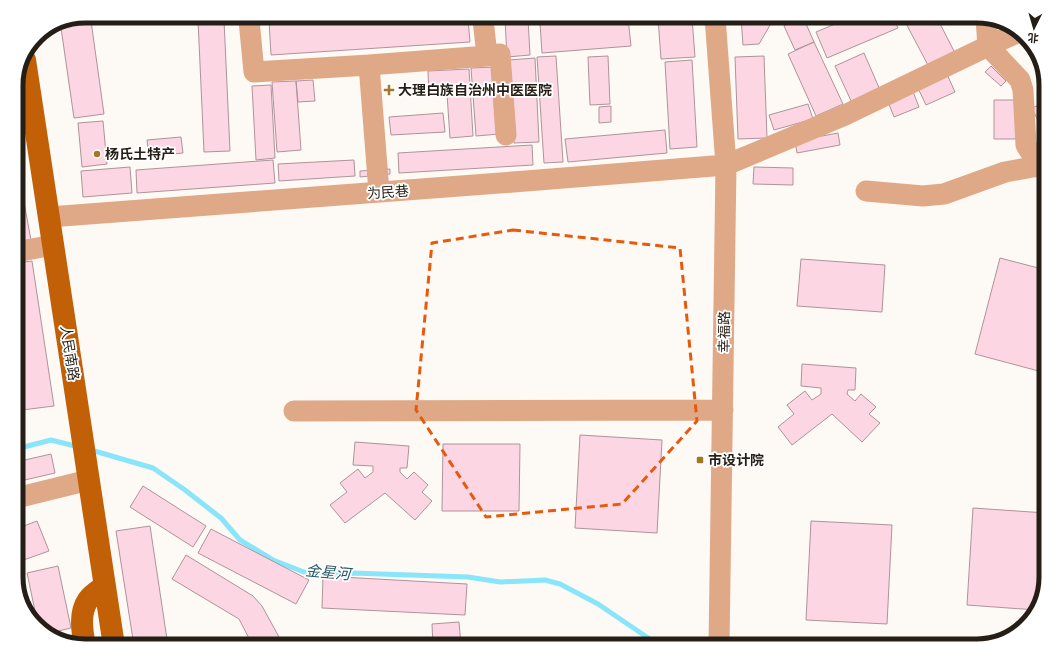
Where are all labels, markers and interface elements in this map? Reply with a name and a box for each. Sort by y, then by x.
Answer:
north arrow [1014,8,1054,48]
text: 北 [1027,32,1039,44]
place label: 大理白族自治州中医医院 [398,82,552,98]
marker: 大理白族自治州中医医院 [383,84,395,96]
place label: 杨氏土特产 [105,146,175,162]
marker: 杨氏土特产 [92,149,102,159]
street label: 为民巷 [366,183,410,201]
street label: 幸福路 [716,311,732,353]
street label: 人民南路 [58,324,82,382]
place label: 市设计院 [708,452,764,468]
marker: 市设计院 [695,455,705,465]
water label: 金星河 [305,562,354,583]

